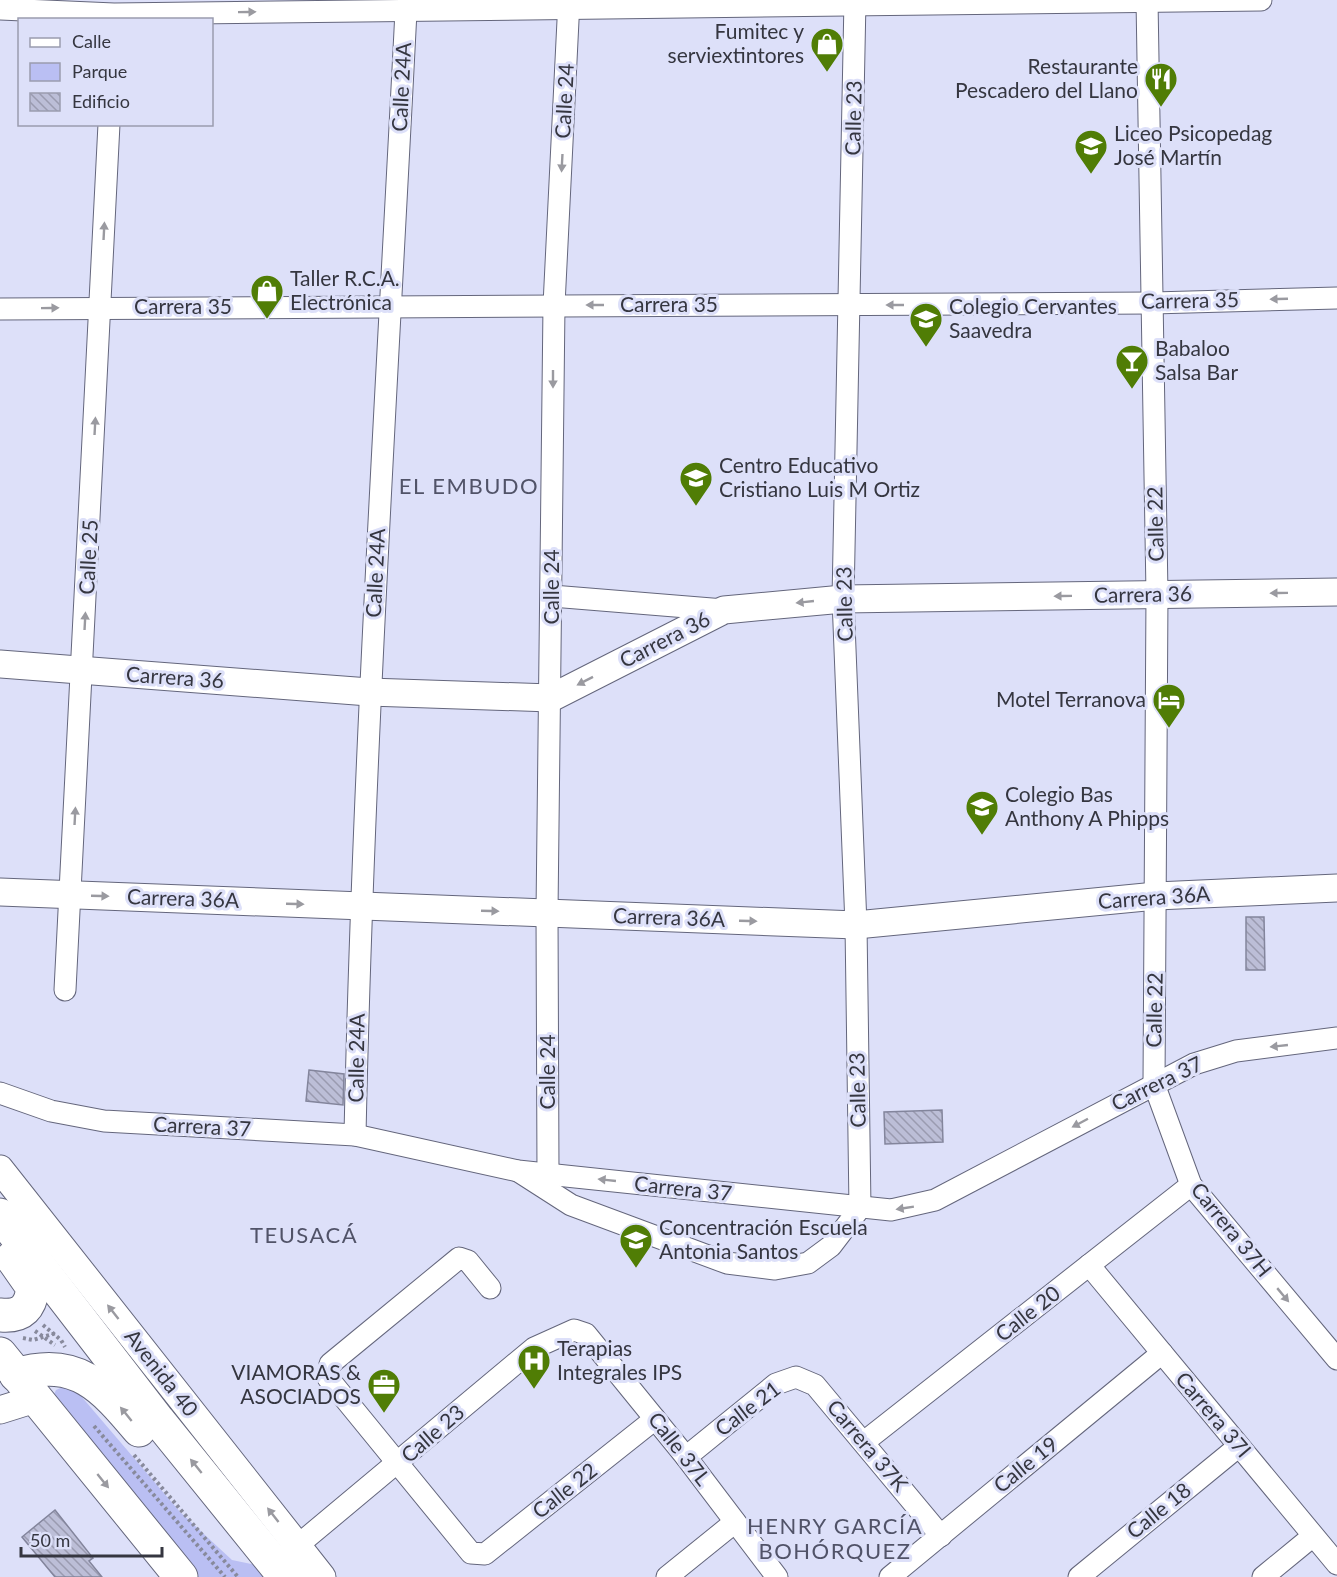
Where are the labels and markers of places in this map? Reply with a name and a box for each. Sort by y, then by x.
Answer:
place label: Fumitec y serviextintores [668,18,804,67]
shop icon: Fumitec y serviextintores [809,26,845,73]
place label: Restaurante Pescadero del Llano [955,53,1138,102]
restaurant icon: Restaurante Pescadero del Llano [1143,61,1179,108]
place label: Liceo Psicopedag José Martín [1114,120,1272,169]
school or university icon: Liceo Psicopedag José Martín [1073,128,1109,175]
place label: Taller R.C.A. Electrónica [290,265,400,314]
shop icon: Taller R.C.A. Electrónica [249,273,285,320]
place label: Colegio Cervantes Saavedra [949,293,1117,342]
school or university icon: Colegio Cervantes Saavedra [908,301,944,348]
place label: Babaloo Salsa Bar [1155,335,1238,384]
bar icon: Babaloo Salsa Bar [1114,343,1150,390]
place label: Centro Educativo Cristiano Luis M Ortiz [719,452,920,501]
school or university icon: Centro Educativo Cristiano Luis M Ortiz [678,460,714,507]
hotel icon: Motel Terranova [1151,682,1187,729]
place label: Motel Terranova [996,686,1146,711]
place label: Colegio Bas Anthony A Phipps [1005,781,1169,830]
school or university icon: Colegio Bas Anthony A Phipps [964,789,1000,836]
place label: Concentración Escuela Antonia Santos [659,1214,868,1263]
school or university icon: Concentración Escuela Antonia Santos [618,1222,654,1269]
place label: Terapias Integrales IPS [557,1335,682,1384]
hospital icon: Terapias Integrales IPS [516,1343,552,1390]
place label: VIAMORAS & ASOCIADOS [231,1359,361,1408]
office icon: VIAMORAS & ASOCIADOS [366,1367,402,1414]

